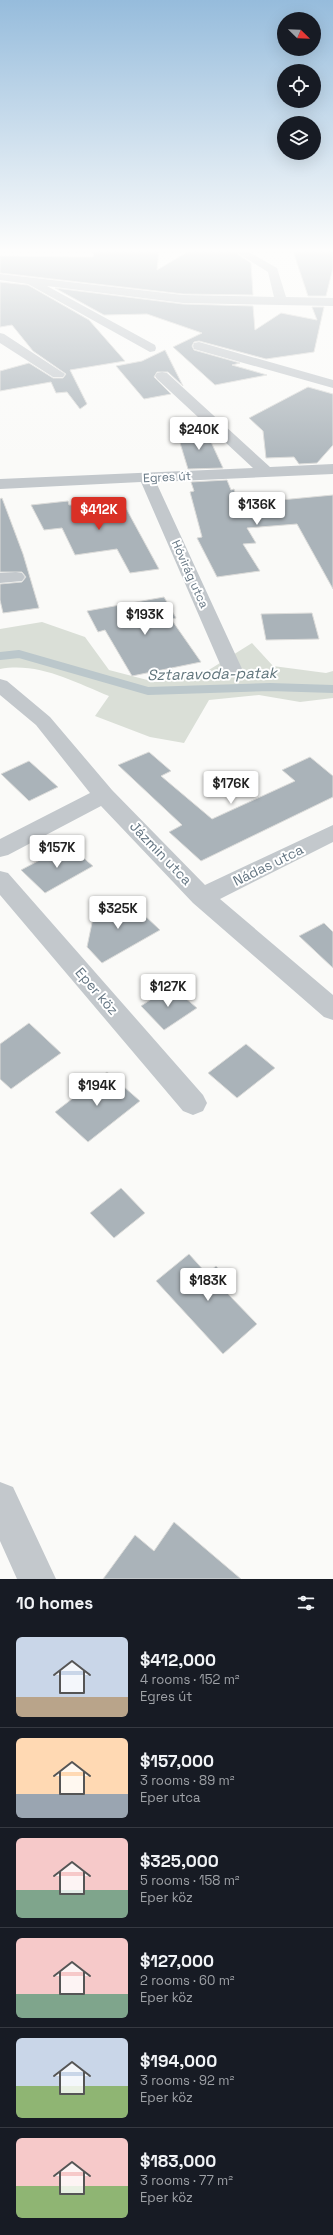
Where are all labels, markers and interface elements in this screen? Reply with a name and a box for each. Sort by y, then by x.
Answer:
north arrow [277,12,321,56]
map controls [277,12,321,160]
button: locate [277,64,321,108]
button: layers [277,116,321,160]
pin: $240K [171,417,227,451]
text: $240K [179,421,219,438]
street label: Egres út [143,468,191,486]
pin: $136K [229,492,285,526]
text: $136K [238,496,276,513]
pin: $412K [71,497,127,531]
text: $412K [80,501,118,518]
street label: Hóvirág utca [168,537,212,611]
pin: $193K [117,602,173,636]
text: $193K [126,606,164,623]
water label: Sztaravoda-patak [147,663,279,684]
pin: $176K [203,771,259,805]
text: $176K [212,775,250,792]
street label: Jázmin utca [126,817,196,889]
pin: $157K [29,835,85,869]
text: $157K [39,839,75,856]
street label: Nádas utca [230,840,306,890]
pin: $325K [90,896,146,930]
text: $325K [98,900,138,917]
street label: Eper köz [72,964,122,1018]
pin: $127K [140,974,196,1008]
text: $127K [150,978,186,995]
pin: $194K [69,1073,125,1107]
text: $194K [78,1077,116,1094]
pin: $183K [180,1268,236,1302]
text: $183K [189,1272,227,1289]
text: 10 homes [16,1592,93,1614]
icon: filters [295,1592,317,1614]
text: $412,000 [140,1649,216,1671]
icon: home [48,1653,96,1701]
text: 4 rooms · 152 m² [140,1671,240,1688]
text: Egres út [140,1688,192,1705]
text: $157,000 [140,1750,214,1772]
icon: home [48,1754,96,1802]
text: 3 rooms · 89 m² [140,1772,234,1789]
text: Eper utca [140,1789,201,1806]
text: $325,000 [140,1850,219,1872]
icon: home [48,1854,96,1902]
text: 5 rooms · 158 m² [140,1872,240,1889]
text: Eper köz [140,1889,193,1906]
text: $127,000 [140,1950,214,1972]
icon: home [48,1954,96,2002]
text: 2 rooms · 60 m² [140,1972,235,1989]
text: Eper köz [140,1989,193,2006]
text: $194,000 [140,2050,217,2072]
icon: home [48,2054,96,2102]
text: 3 rooms · 92 m² [140,2072,234,2089]
text: Eper köz [140,2089,193,2106]
text: $183,000 [140,2150,216,2172]
icon: home [48,2154,96,2202]
text: 3 rooms · 77 m² [140,2172,233,2189]
text: Eper köz [140,2189,193,2206]

